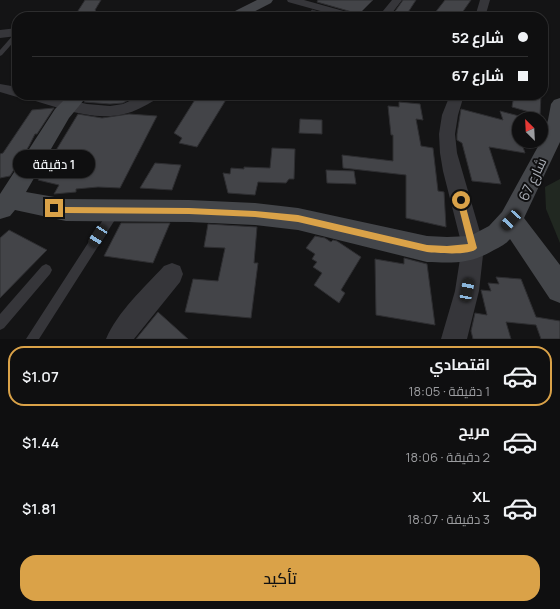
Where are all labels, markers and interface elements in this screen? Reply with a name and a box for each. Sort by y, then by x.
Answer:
text: شارع 52 [452,27,504,48]
text: شارع 67 [452,65,504,86]
north arrow [512,112,548,148]
map controls [512,112,548,148]
callout: 1 دقيقة [13,150,95,178]
street label: شارع 67 [513,154,551,204]
text: 1 دقيقة [33,155,75,173]
route start [452,191,470,209]
route end [45,199,63,217]
car [498,207,524,233]
car [86,223,110,249]
car [459,277,475,303]
text: اقتصادي [430,354,490,375]
icon: car [502,358,538,394]
text: $1.07 [22,366,59,387]
text: 1 دقيقة · 18:05 [408,382,490,400]
text: مريح [458,420,490,441]
icon: car [502,424,538,460]
text: $1.44 [22,432,59,453]
text: 2 دقيقة · 18:06 [406,448,490,466]
text: XL [472,486,490,507]
icon: car [502,490,538,526]
text: $1.81 [22,498,57,519]
text: 3 دقيقة · 18:07 [407,510,490,528]
button: تأكيد [20,555,540,601]

